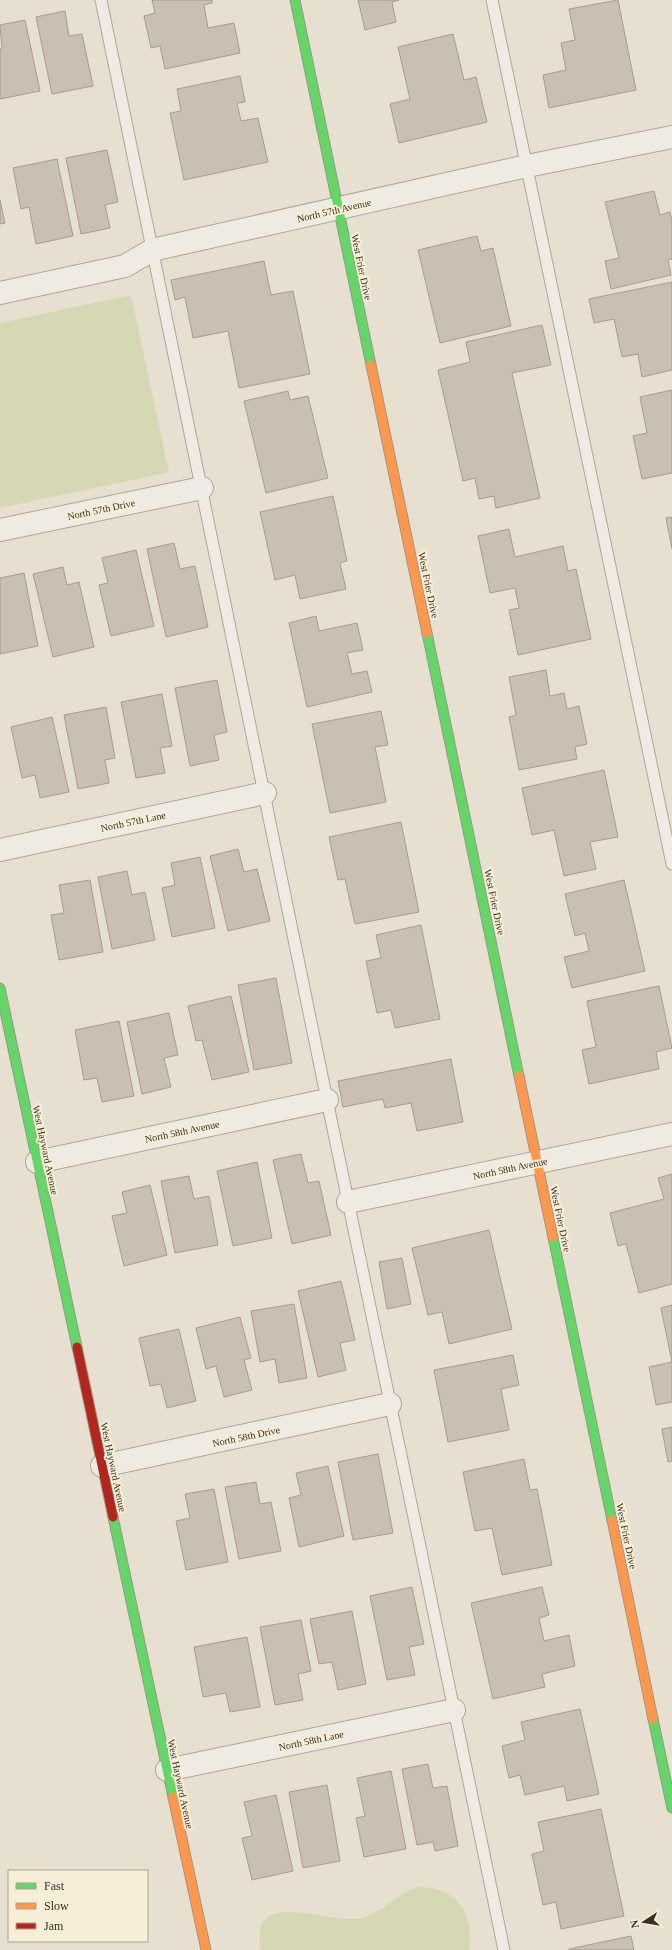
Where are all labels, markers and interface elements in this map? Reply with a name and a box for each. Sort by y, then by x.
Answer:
street label: North 57th Avenue [296,196,373,224]
street label: West Frier Drive [349,233,374,302]
street label: North 57th Drive [66,497,136,522]
street label: West Frier Drive [416,551,441,620]
street label: North 57th Lane [100,809,167,834]
street label: West Frier Drive [482,868,507,937]
street label: West Hayward Avenue [31,1104,60,1196]
street label: North 58th Avenue [144,1118,221,1145]
street label: North 58th Avenue [472,1155,549,1182]
street label: West Frier Drive [548,1185,573,1254]
street label: West Hayward Avenue [99,1421,128,1513]
street label: North 58th Drive [211,1424,281,1449]
street label: West Frier Drive [614,1502,639,1571]
street label: North 58th Lane [278,1728,345,1753]
street label: West Hayward Avenue [166,1738,195,1830]
legend [8,1870,148,1942]
text: Fast [44,1879,65,1893]
text: Slow [44,1899,69,1913]
north arrow [624,1902,664,1942]
text: Jam [44,1919,64,1933]
text: N [628,1919,641,1929]

